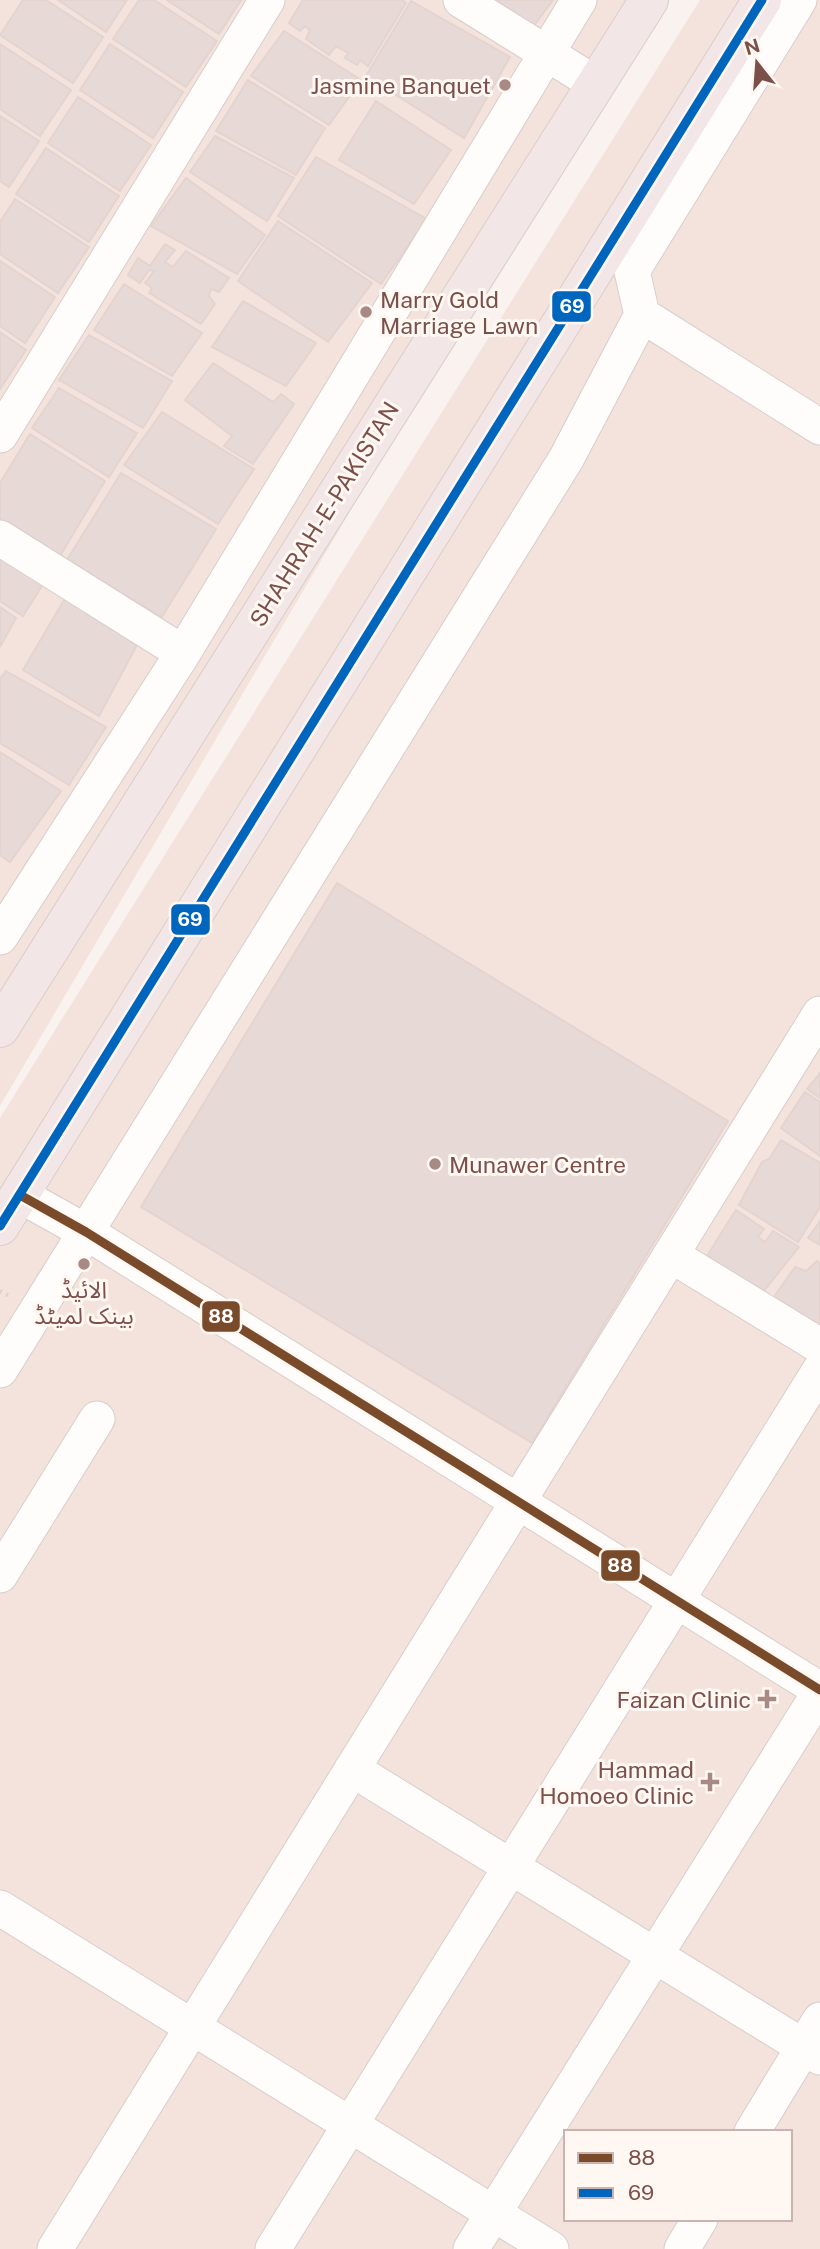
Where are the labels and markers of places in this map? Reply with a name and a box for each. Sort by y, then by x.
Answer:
place label: Jasmine Banquet [310,72,491,99]
marker: Jasmine Banquet [497,77,513,93]
place label: Marry Gold Marriage Lawn [380,286,538,339]
marker: Marry Gold Marriage Lawn [358,304,374,320]
place label: Munawer Centre [449,1151,626,1178]
marker: Munawer Centre [427,1156,443,1172]
marker: الائیڈ بینک لمیٹڈ [76,1256,92,1272]
place label: الائیڈ بینک لمیٹڈ [34,1276,134,1329]
place label: Faizan Clinic [616,1686,751,1713]
marker: Faizan Clinic [757,1689,777,1709]
place label: Hammad Homoeo Clinic [539,1756,694,1809]
marker: Hammad Homoeo Clinic [700,1772,720,1792]

